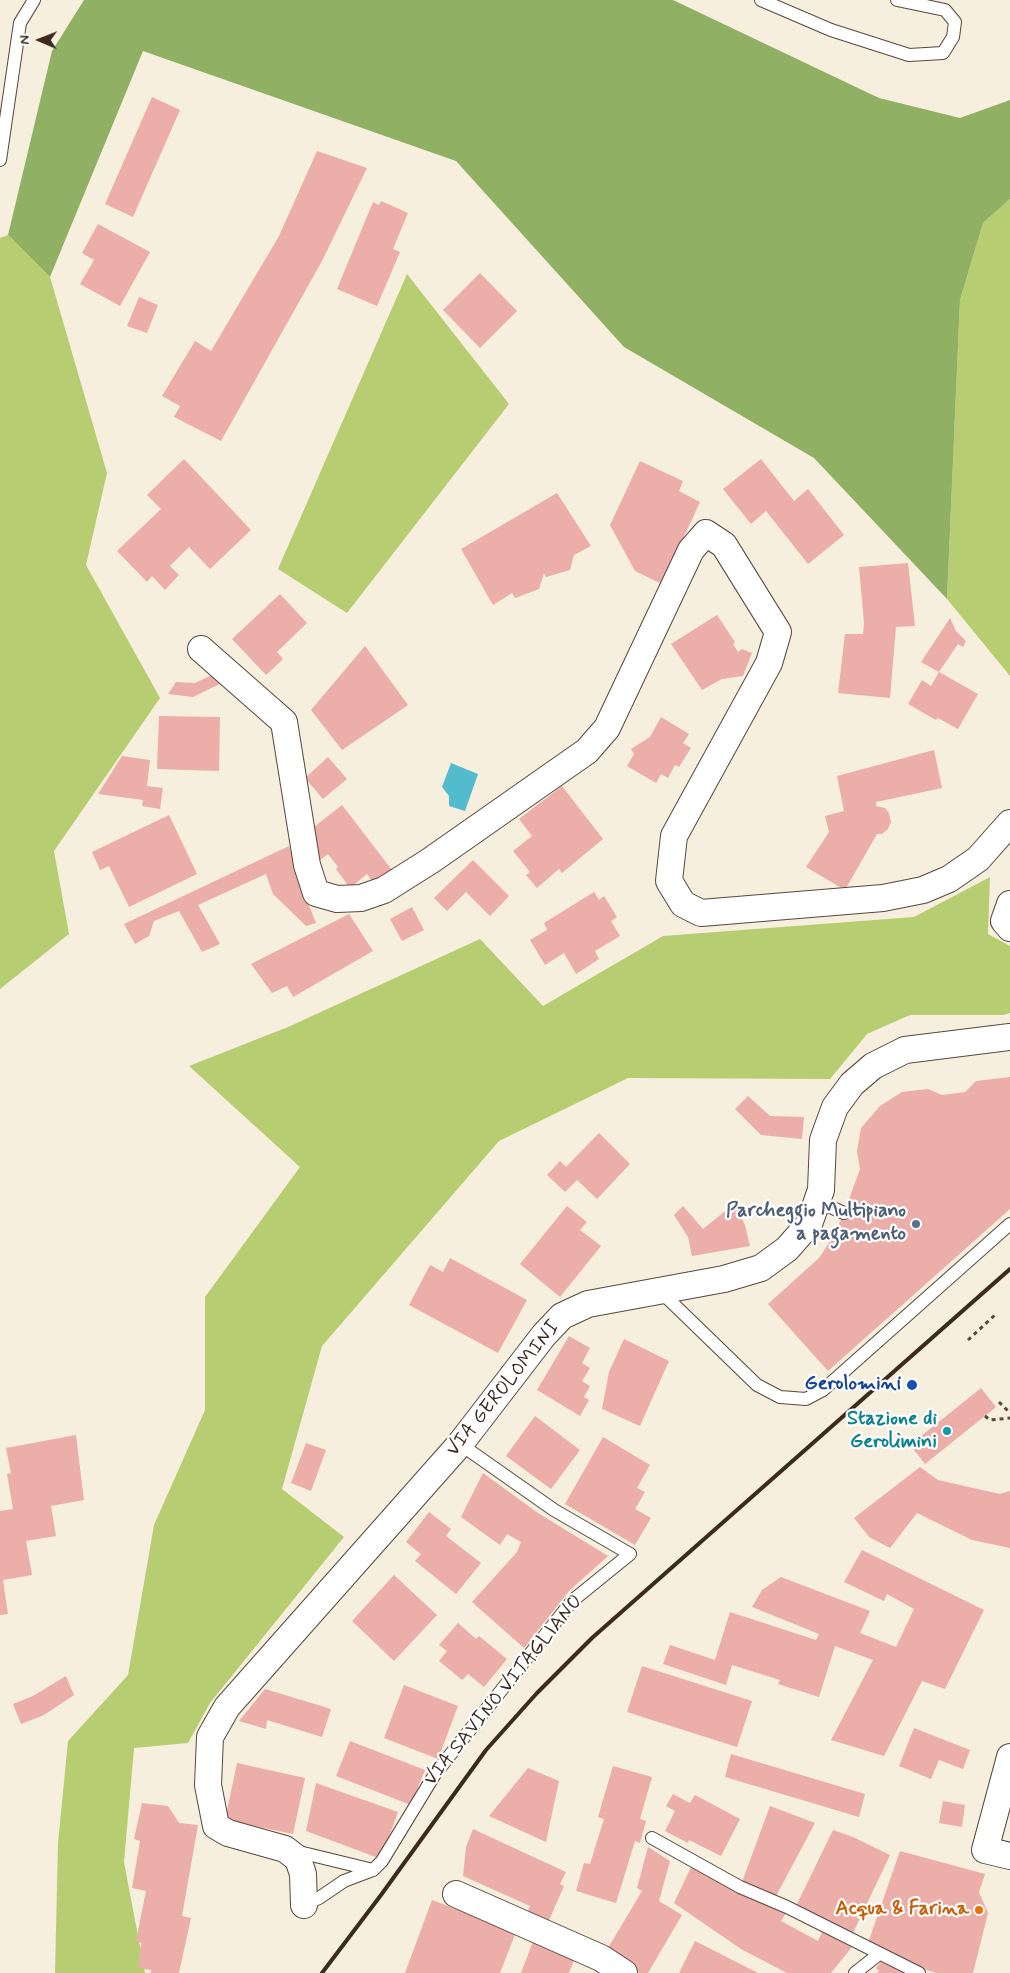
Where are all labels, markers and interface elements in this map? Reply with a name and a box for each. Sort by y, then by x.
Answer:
north arrow [15,15,65,65]
text: N [16,35,34,45]
place label: Parcheggio Multipiano a pagamento [726,1200,906,1247]
marker: Parcheggio Multipiano a pagamento [910,1218,922,1230]
street label: VIA GEROLOMINI [442,1316,566,1462]
place label: Gerolomini [804,1373,901,1397]
marker: Gerolomini [905,1378,919,1392]
place label: Stazione di Gerolimini [847,1408,937,1455]
marker: Stazione di Gerolimini [941,1425,953,1437]
street label: VIA SAVINO VITAGLIANO [419,1590,589,1792]
place label: Acqua & Farina [836,1898,969,1922]
marker: Acqua & Farina [973,1904,985,1916]

